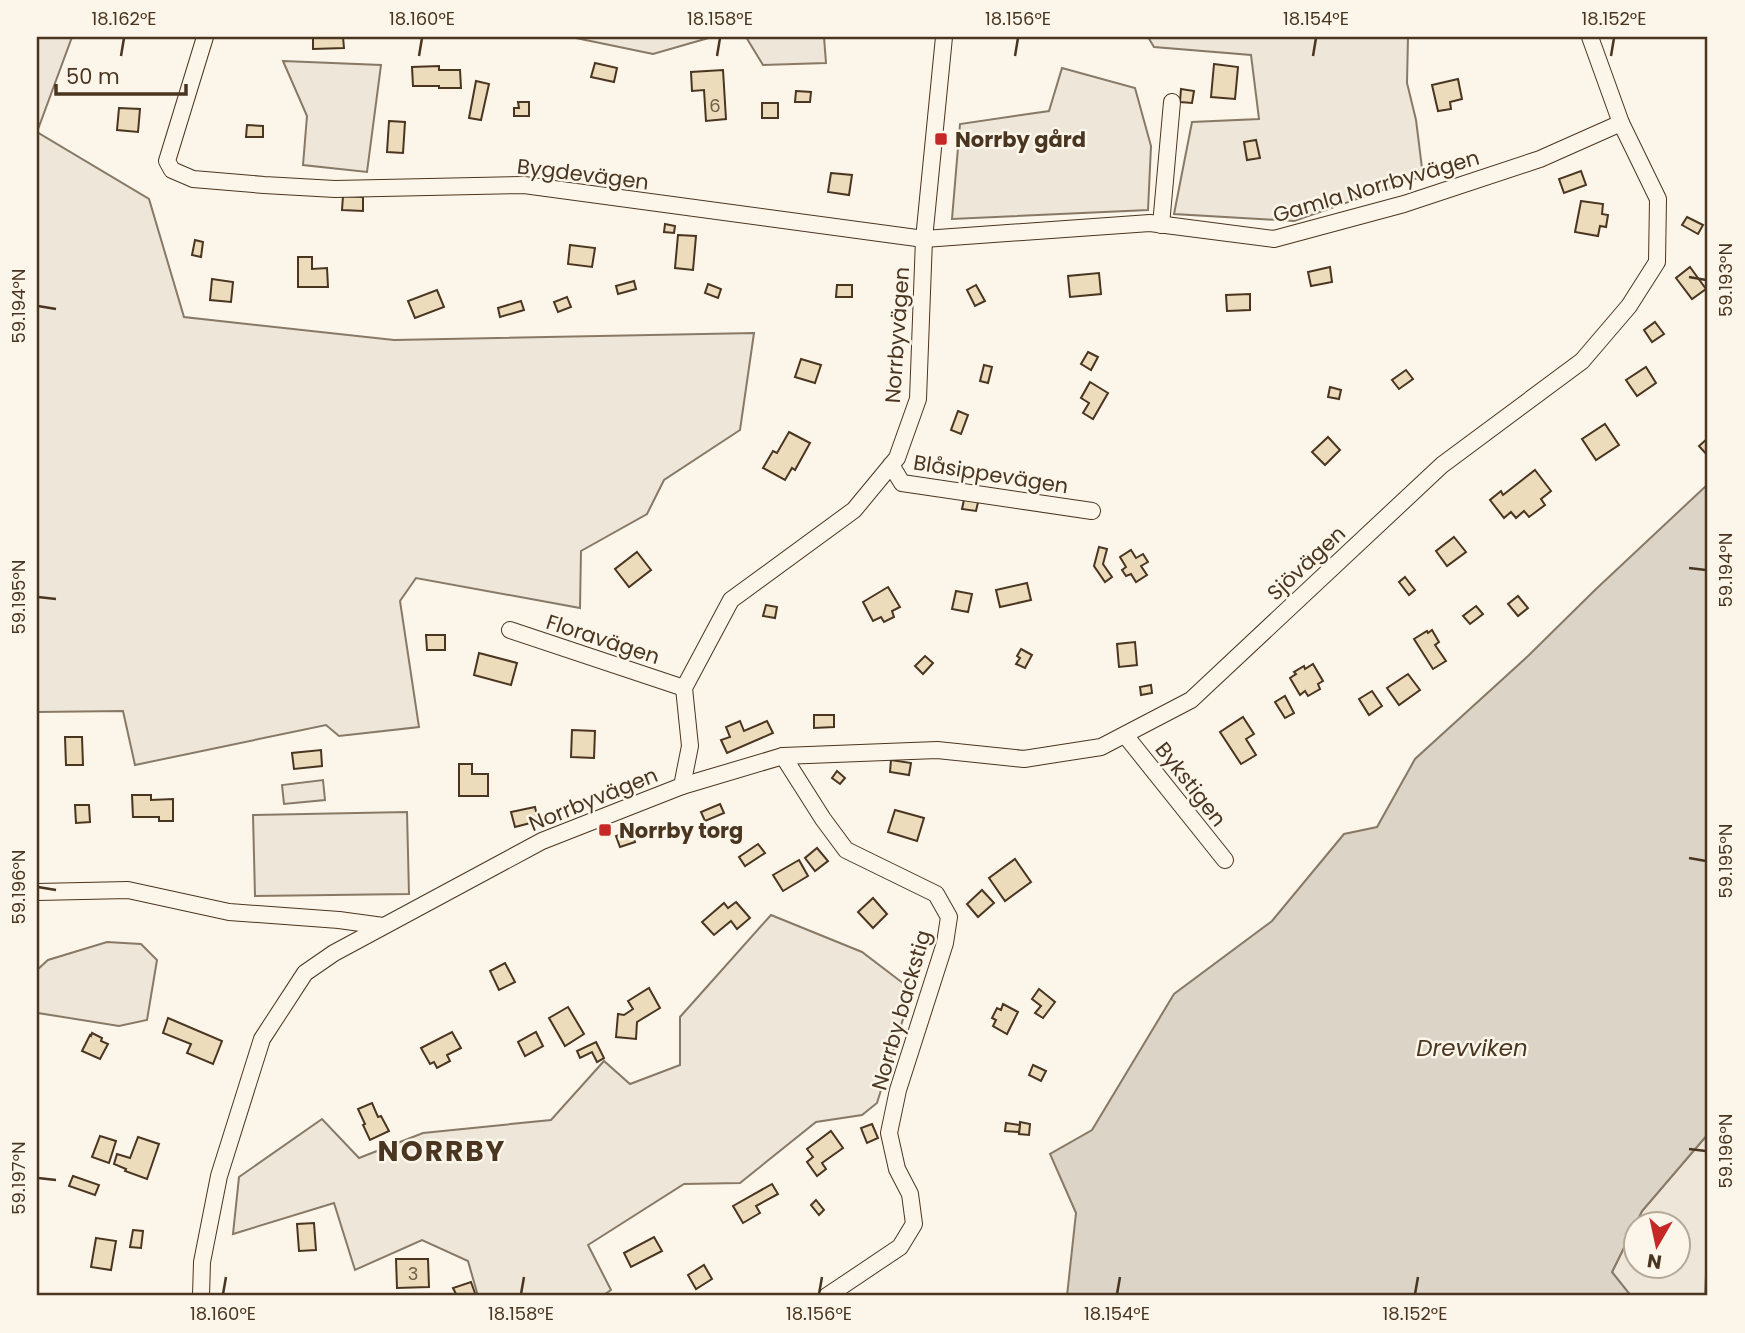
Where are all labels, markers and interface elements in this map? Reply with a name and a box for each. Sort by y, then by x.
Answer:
text: 18.162°E [91,6,157,31]
text: 18.160°E [389,6,455,31]
text: 18.158°E [687,6,753,31]
text: 18.156°E [985,6,1051,31]
text: 18.154°E [1283,6,1349,31]
text: 18.152°E [1582,6,1646,31]
scale bar [56,52,186,96]
text: 50 m [66,62,120,91]
house number: 6 [709,93,721,118]
place label: Norrby gård [955,125,1086,154]
marker: Norrby gård [933,131,949,147]
street label: Gamla Norrbyvägen [1269,143,1483,229]
street label: Bygdevägen [515,152,651,196]
text: 59.193°N [1713,243,1738,317]
street label: Norrbyvägen [878,266,916,404]
text: 59.194°N [6,269,31,343]
street label: Blåsippevägen [911,447,1071,501]
street label: Sjövägen [1260,519,1352,607]
text: 59.194°N [1713,533,1738,607]
text: 59.195°N [6,560,31,634]
street label: Floravägen [542,607,664,671]
street label: Bykstigen [1149,736,1233,832]
street label: Norrbyvägen [524,760,662,838]
place label: Norrby torg [619,816,743,845]
marker: Norrby torg [597,822,613,838]
text: 59.195°N [1713,824,1738,898]
text: 59.196°N [6,850,31,925]
street label: Norrby backstig [864,926,938,1094]
water label: Drevviken [1416,1032,1528,1064]
text: 59.196°N [1713,1114,1738,1189]
district label: NORRBY [378,1132,506,1171]
text: 59.197°N [6,1141,31,1215]
north arrow [1622,1210,1692,1280]
text: N [1645,1247,1664,1276]
house number: 3 [408,1261,418,1286]
text: 18.160°E [190,1301,256,1326]
text: 18.158°E [488,1301,554,1326]
text: 18.156°E [786,1301,852,1326]
text: 18.154°E [1084,1301,1150,1326]
text: 18.152°E [1383,1301,1447,1326]

